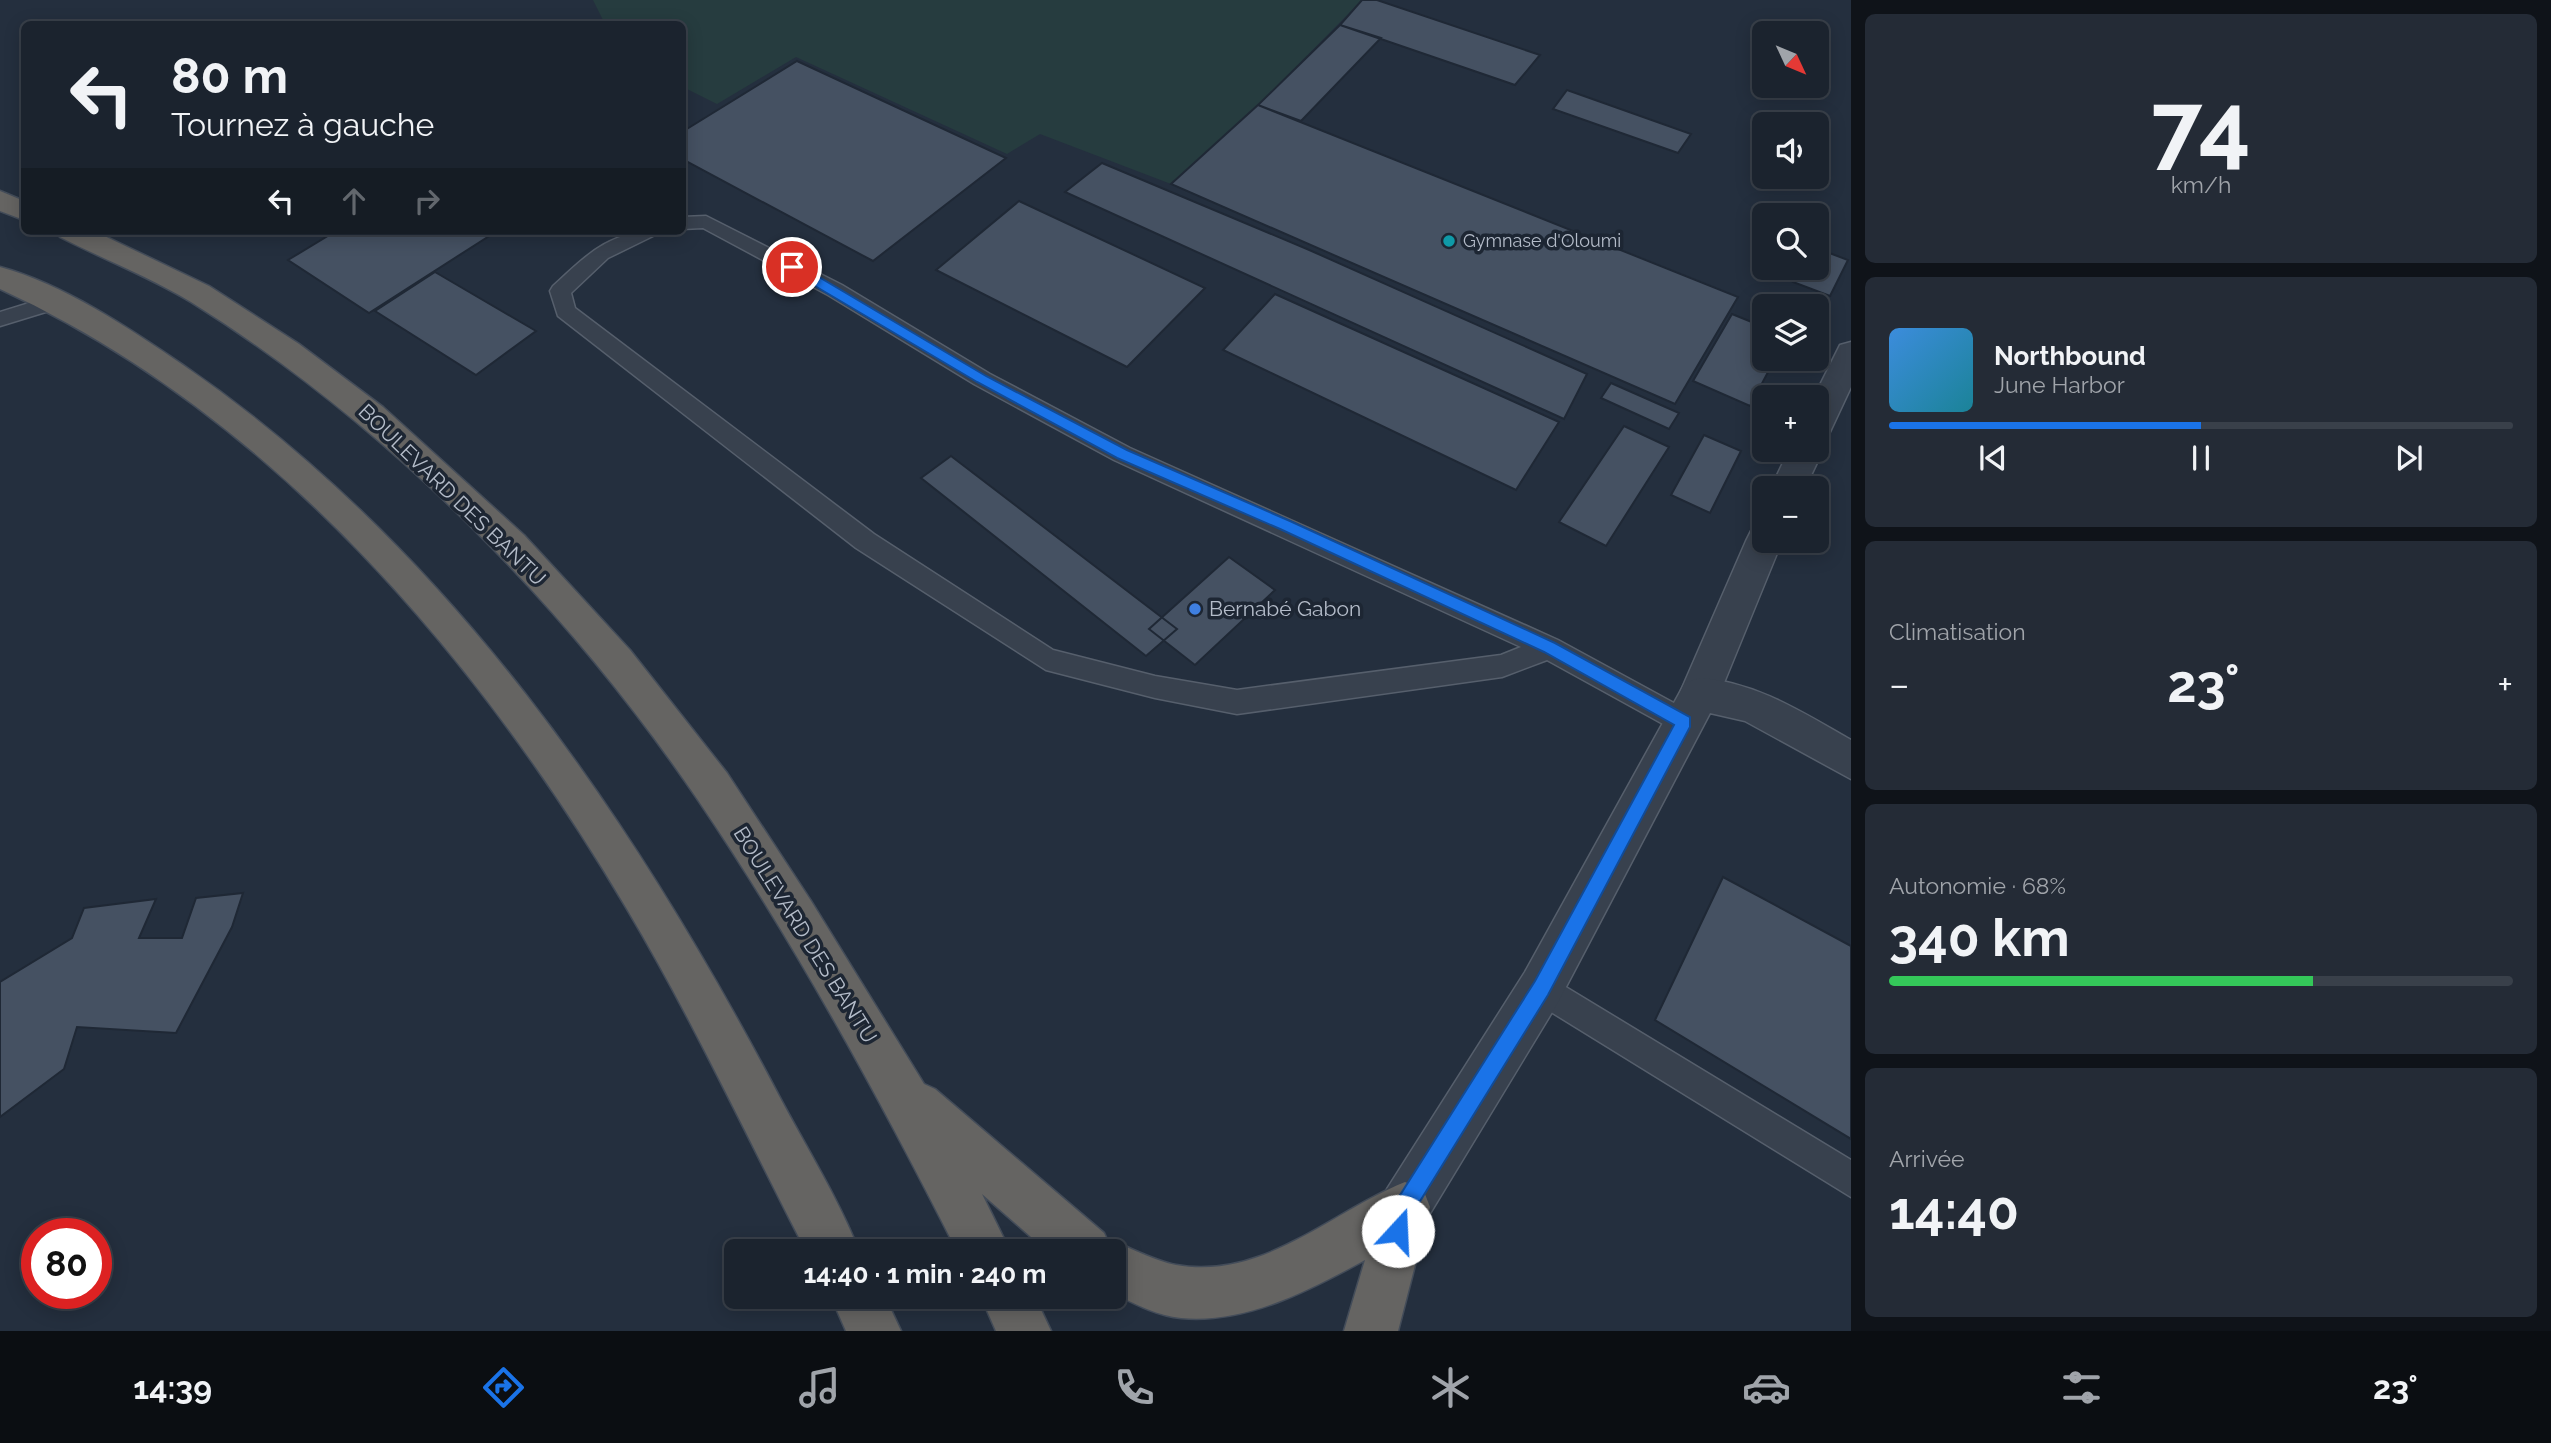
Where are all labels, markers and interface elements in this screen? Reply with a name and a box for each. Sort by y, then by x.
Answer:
north arrow [1752,21,1829,98]
map controls [1752,21,1829,553]
text: 80 m [171,47,288,104]
icon: left [56,49,147,140]
text: 74 [2151,72,2251,179]
text: Tournez à gauche [171,106,434,143]
button: sound [1752,112,1829,189]
text: km/h [2171,171,2231,198]
icon: left [262,182,300,220]
icon: ahead [335,182,373,220]
icon: right [408,182,446,220]
button: search [1752,203,1829,280]
place label: Gymnase d'Oloumi [1463,230,1621,251]
marker: Gymnase d'Oloumi [1441,233,1457,249]
pin [762,237,822,297]
icon: arrive [773,248,811,286]
button: layers [1752,294,1829,371]
text: Northbound [1994,341,2146,371]
text: June Harbor [1994,371,2125,398]
button: + [1752,385,1829,462]
street label: BOULEVARD DES BANTU [354,399,551,591]
icon: previous [1974,439,2012,477]
icon: pause [2182,439,2220,477]
icon: next [2390,439,2428,477]
button: − [1752,476,1829,553]
place label: Bernabé Gabon [1209,596,1361,621]
marker: Bernabé Gabon [1187,601,1203,617]
text: Climatisation [1889,618,2026,645]
text: 23° [2167,653,2240,714]
text: − [1889,662,1909,707]
text: + [2497,662,2513,707]
street label: BOULEVARD DES BANTU [728,822,882,1048]
text: Autonomie · 68% [1889,872,2066,899]
text: 340 km [1889,907,2070,968]
text: Arrivée [1889,1145,1965,1172]
text: 14:40 [1889,1180,2019,1241]
position arrow [1361,1194,1435,1268]
speed limit sign: 80 [21,1218,112,1309]
text: 14:40 · 1 min · 240 m [803,1259,1047,1289]
icon: directions [479,1363,528,1412]
icon: music [795,1363,844,1412]
icon: phone [1110,1363,1159,1412]
icon: climate [1426,1363,1475,1412]
icon: car [1742,1363,1791,1412]
icon: filters [2057,1363,2106,1412]
text: 14:39 [133,1369,212,1406]
text: 23° [2373,1369,2418,1406]

